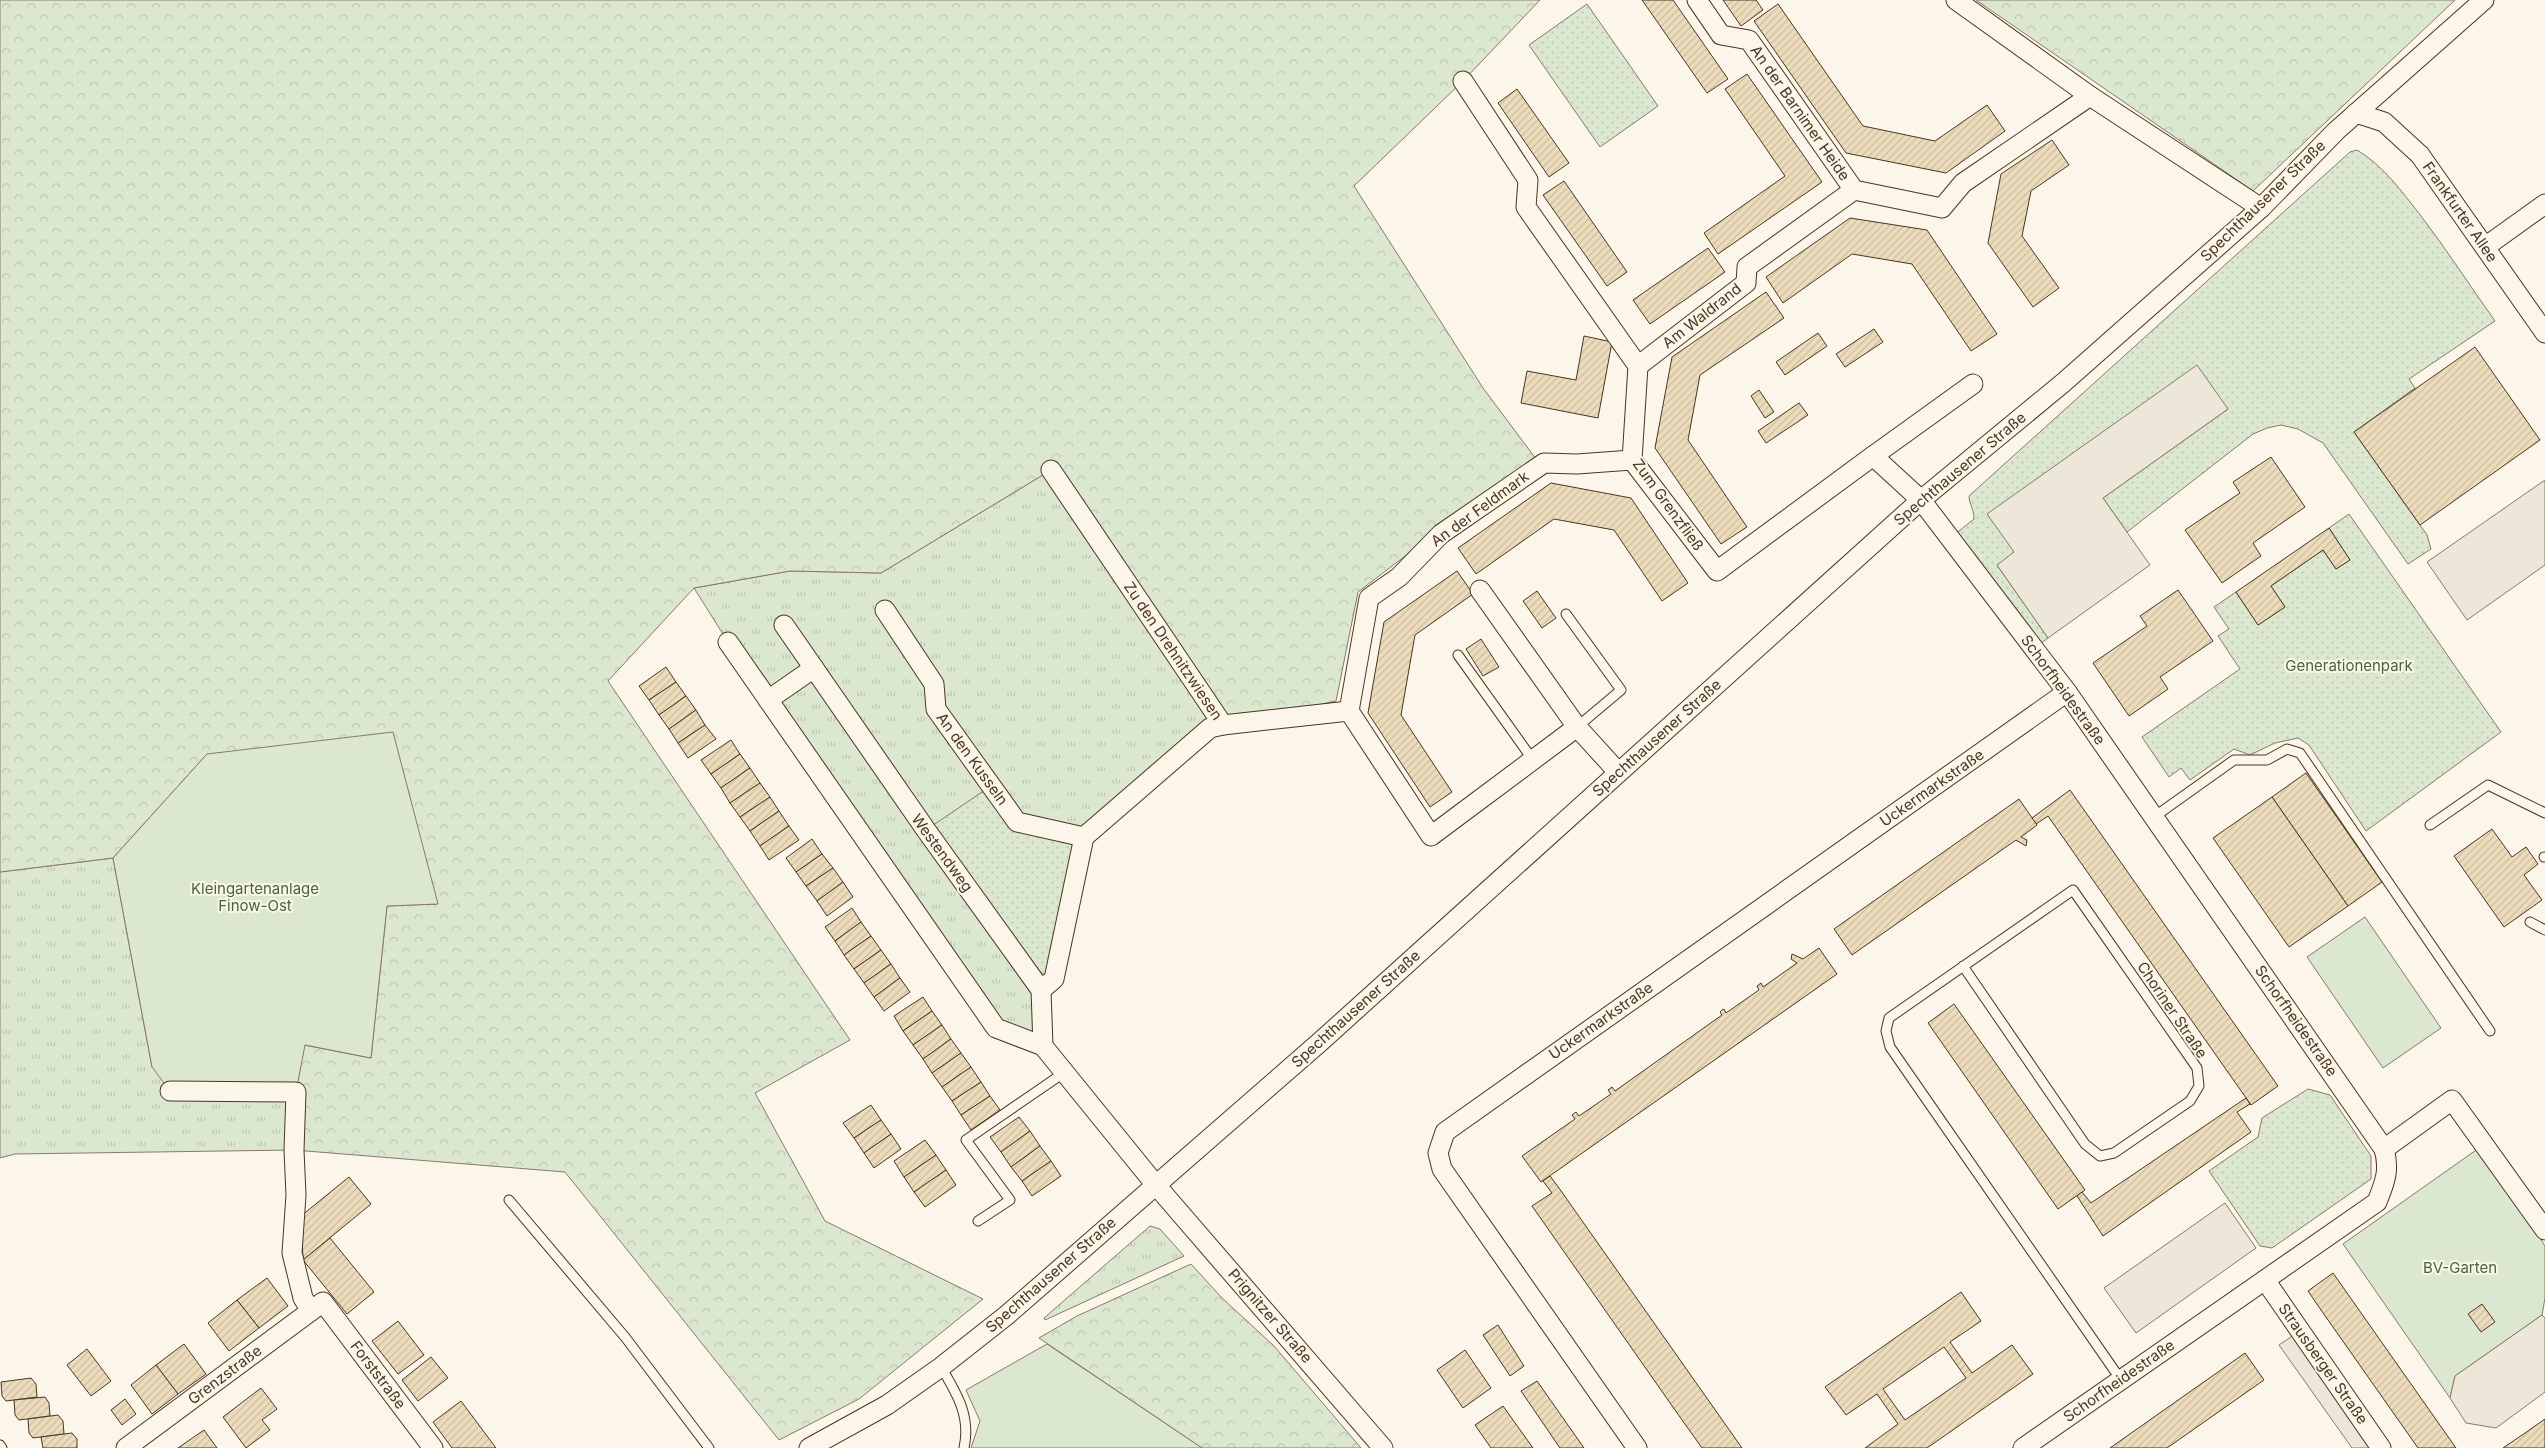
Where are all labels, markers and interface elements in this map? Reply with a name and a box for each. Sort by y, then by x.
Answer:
street label: An der Barnimer Heide [1746,41,1854,184]
street label: Spechthausener Straße [2196,136,2329,265]
street label: Frankfurter Allee [2419,158,2502,266]
street label: Am Waldrand [1658,279,1745,352]
street label: Spechthausener Straße [1890,408,2030,530]
street label: Zum Grenzfließ [1629,455,1708,554]
street label: An der Feldmark [1427,466,1533,551]
street label: Zu den Drehnitzwiesen [1120,578,1227,724]
street label: Schorfheidestraße [2017,631,2110,749]
park label: Generationenpark [2285,656,2414,675]
street label: Spechthausener Straße [1588,675,1725,800]
street label: An den Kusseln [932,709,1012,809]
street label: Uckermarkstraße [1876,745,1987,831]
street label: Westendweg [908,810,977,896]
park label: Kleingartenanlage Finow-Ost [191,879,319,915]
street label: Spechthausener Straße [1287,946,1424,1071]
street label: Choriner Straße [2133,958,2212,1062]
street label: Schorfheidestraße [2251,961,2342,1080]
street label: Uckermarkstraße [1545,978,1656,1064]
street label: Spechthausener Straße [981,1213,1120,1337]
park label: BV-Garten [2423,1258,2497,1277]
street label: Prignitzer Straße [1224,1265,1317,1367]
street label: Strausberger Straße [2275,1300,2372,1428]
street label: Schorfheidestraße [2059,1335,2178,1426]
street label: Forststraße [347,1337,410,1413]
street label: Grenzstraße [184,1341,265,1408]

